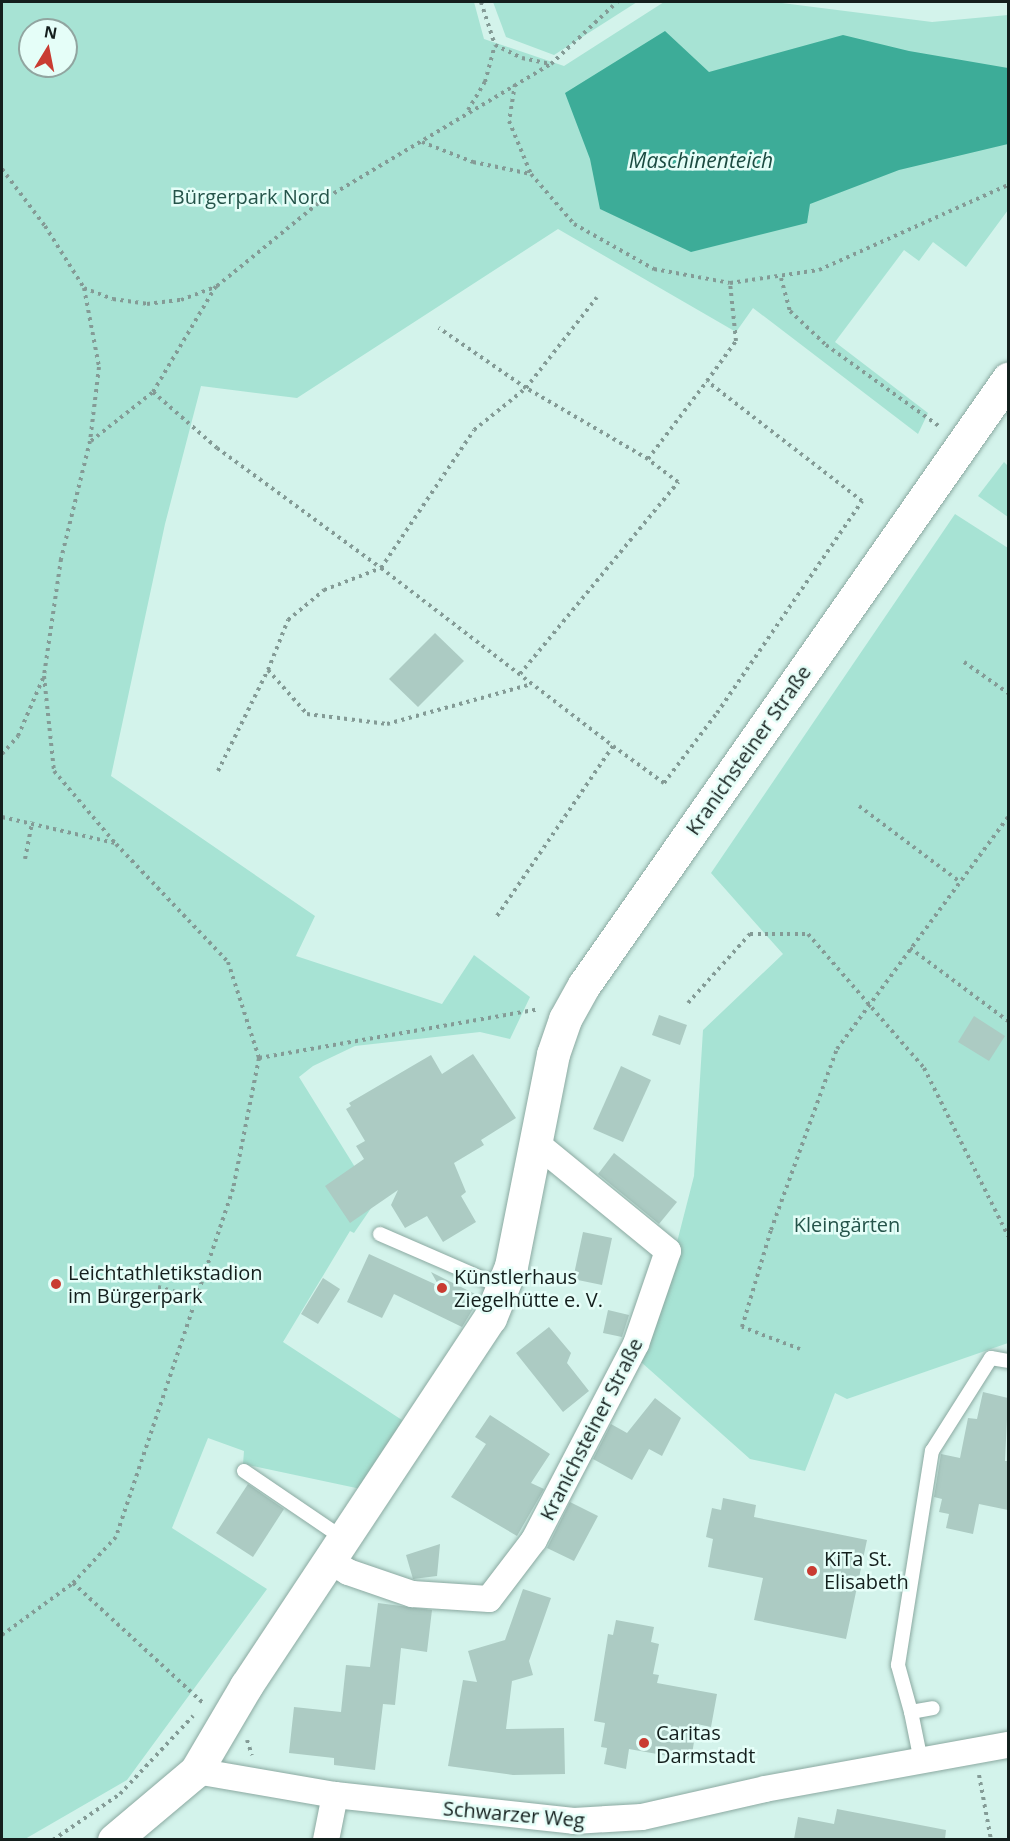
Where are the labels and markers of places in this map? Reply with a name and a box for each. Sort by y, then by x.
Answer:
place label: Leichtathletikstadion im Bürgerpark [68,1260,263,1307]
place label: Künstlerhaus Ziegelhütte e. V. [454,1264,603,1311]
marker: Leichtathletikstadion im Bürgerpark [49,1277,63,1291]
marker: Künstlerhaus Ziegelhütte e. V. [435,1281,449,1295]
place label: KiTa St. Elisabeth [824,1547,909,1594]
marker: KiTa St. Elisabeth [805,1564,819,1578]
place label: Caritas Darmstadt [656,1720,755,1767]
marker: Caritas Darmstadt [637,1736,651,1750]

